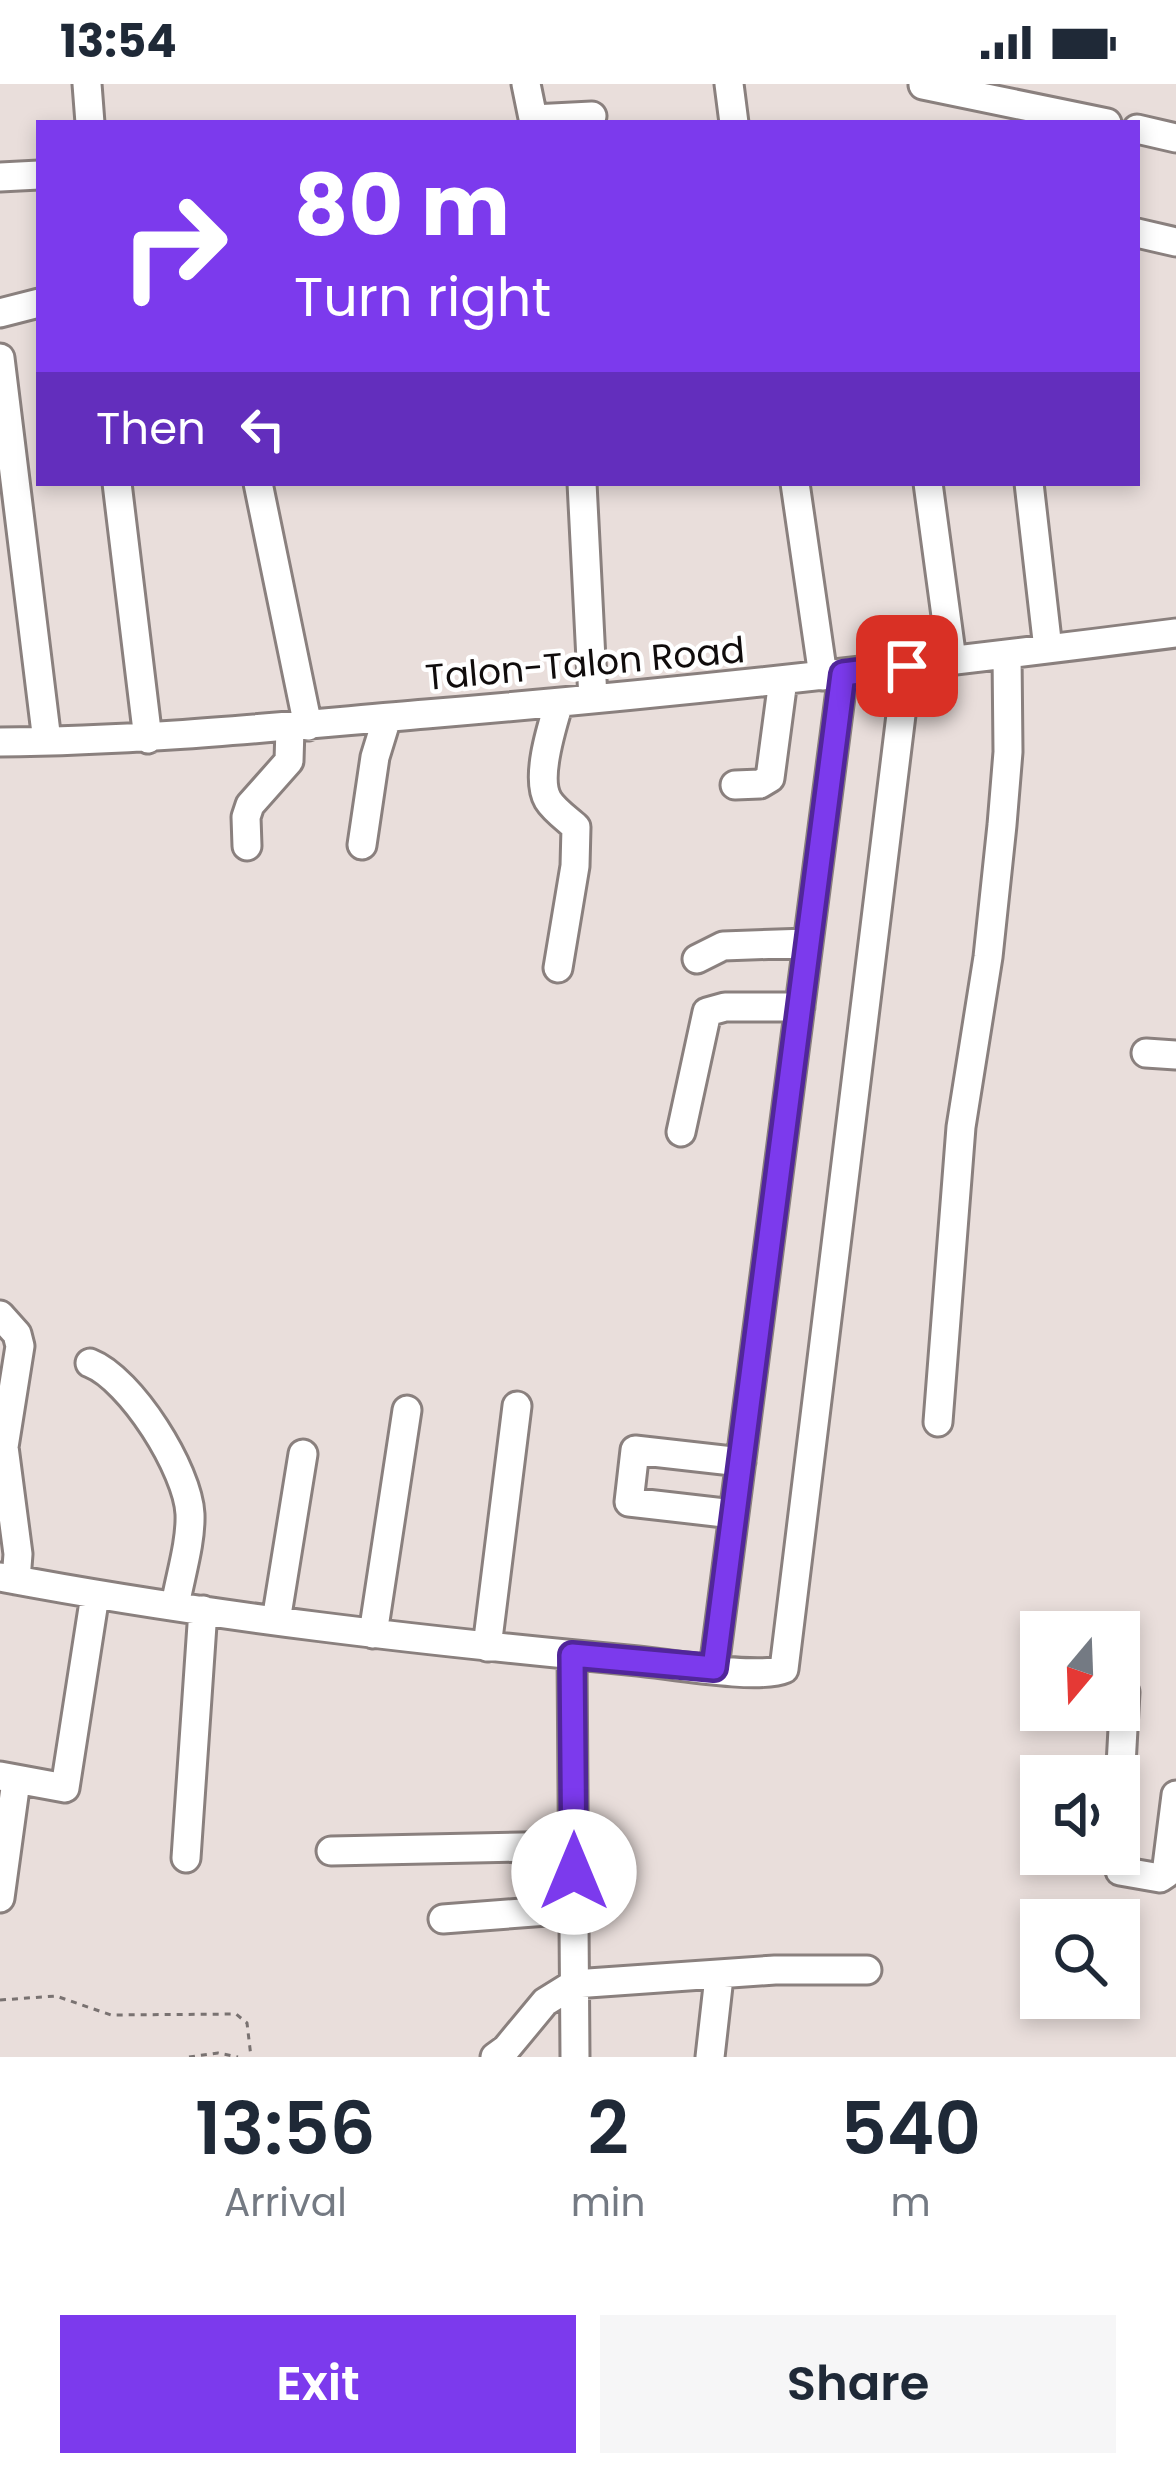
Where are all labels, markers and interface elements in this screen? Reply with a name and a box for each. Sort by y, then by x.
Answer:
text: 13:54 [60,10,177,73]
text: 80 m [294,147,510,264]
icon: right [96,168,252,324]
text: Turn right [294,259,551,335]
icon: left [230,396,296,462]
text: Then [96,397,206,460]
pin [856,615,958,717]
street label: Talon-Talon Road [423,624,747,703]
icon: arrive [874,633,940,699]
north arrow [1020,1611,1140,1731]
map controls [1020,1611,1140,2019]
button: sound [1020,1755,1140,1875]
position arrow [511,1809,637,1935]
button: search [1020,1899,1140,2019]
text: 13:56 [195,2078,376,2179]
text: 2 [587,2078,629,2179]
text: 540 [840,2078,981,2179]
text: Arrival [224,2175,347,2230]
text: min [571,2175,645,2230]
text: m [891,2175,931,2230]
button: Exit [60,2315,576,2453]
button: Share [600,2315,1116,2453]

